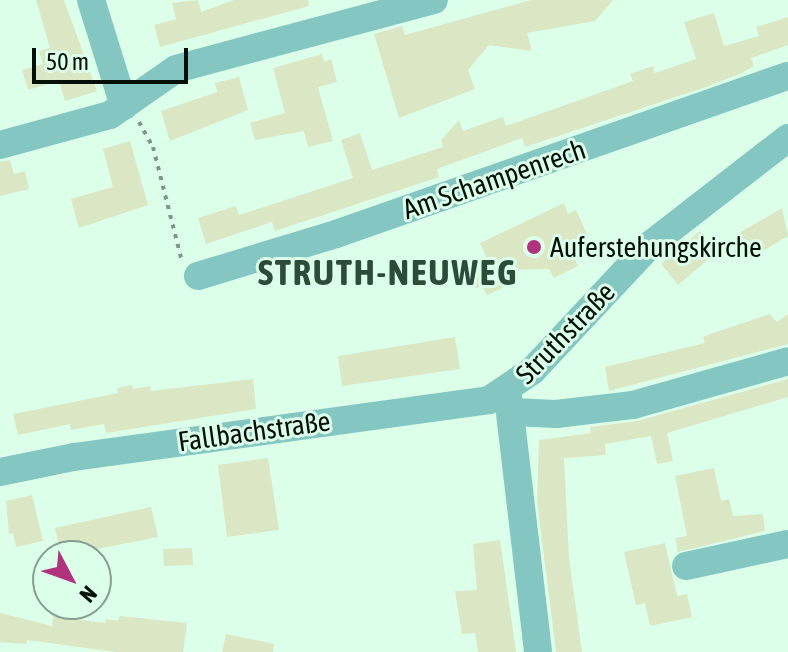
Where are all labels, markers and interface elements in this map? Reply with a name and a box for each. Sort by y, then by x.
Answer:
scale bar [36,32,192,82]
text: 50 m [46,48,89,75]
street label: Am Schampenrech [398,132,590,226]
place label: Auferstehungskirche [550,230,762,264]
marker: Auferstehungskirche [525,238,543,256]
district label: STRUTH-NEUWEG [258,251,518,295]
street label: Struthstraße [509,275,621,391]
street label: Fallbachstraße [176,404,332,458]
north arrow [32,540,112,620]
text: N [75,581,103,608]

